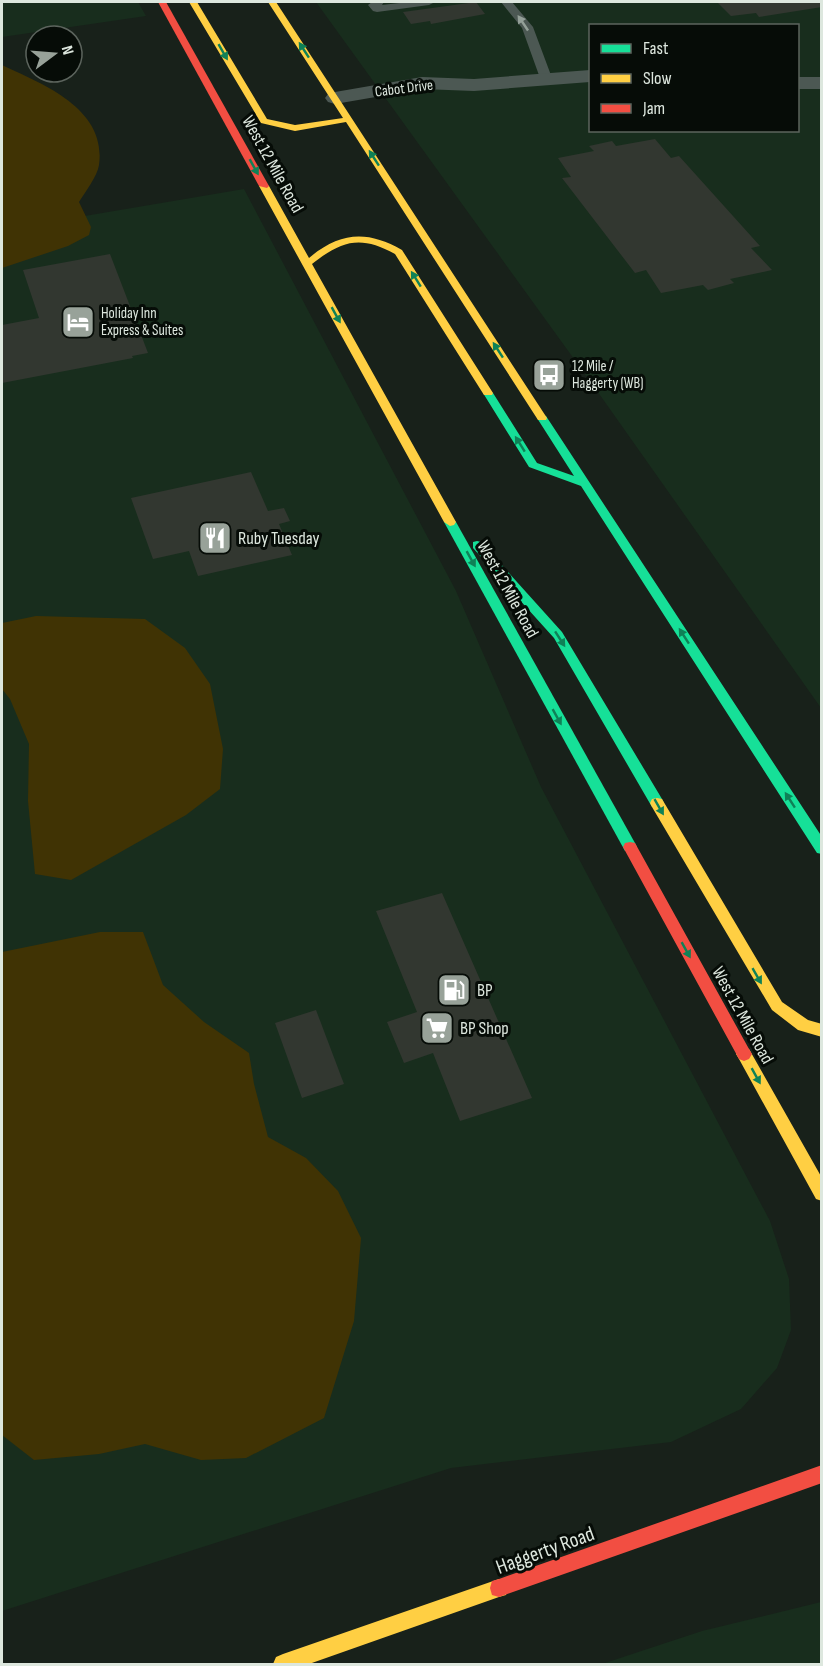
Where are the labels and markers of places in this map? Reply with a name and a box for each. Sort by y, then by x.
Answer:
hotel icon: Holiday Inn Express & Suites [60,304,96,340]
place label: Holiday Inn Express & Suites [101,304,183,340]
bus stop icon: 12 Mile / Haggerty (WB) [531,357,567,393]
place label: 12 Mile / Haggerty (WB) [572,357,644,393]
restaurant icon: Ruby Tuesday [197,520,233,556]
place label: Ruby Tuesday [238,528,320,549]
fuel station icon: BP [436,972,472,1008]
place label: BP [477,980,493,1001]
supermarket icon: BP Shop [419,1010,455,1046]
place label: BP Shop [460,1018,509,1039]

